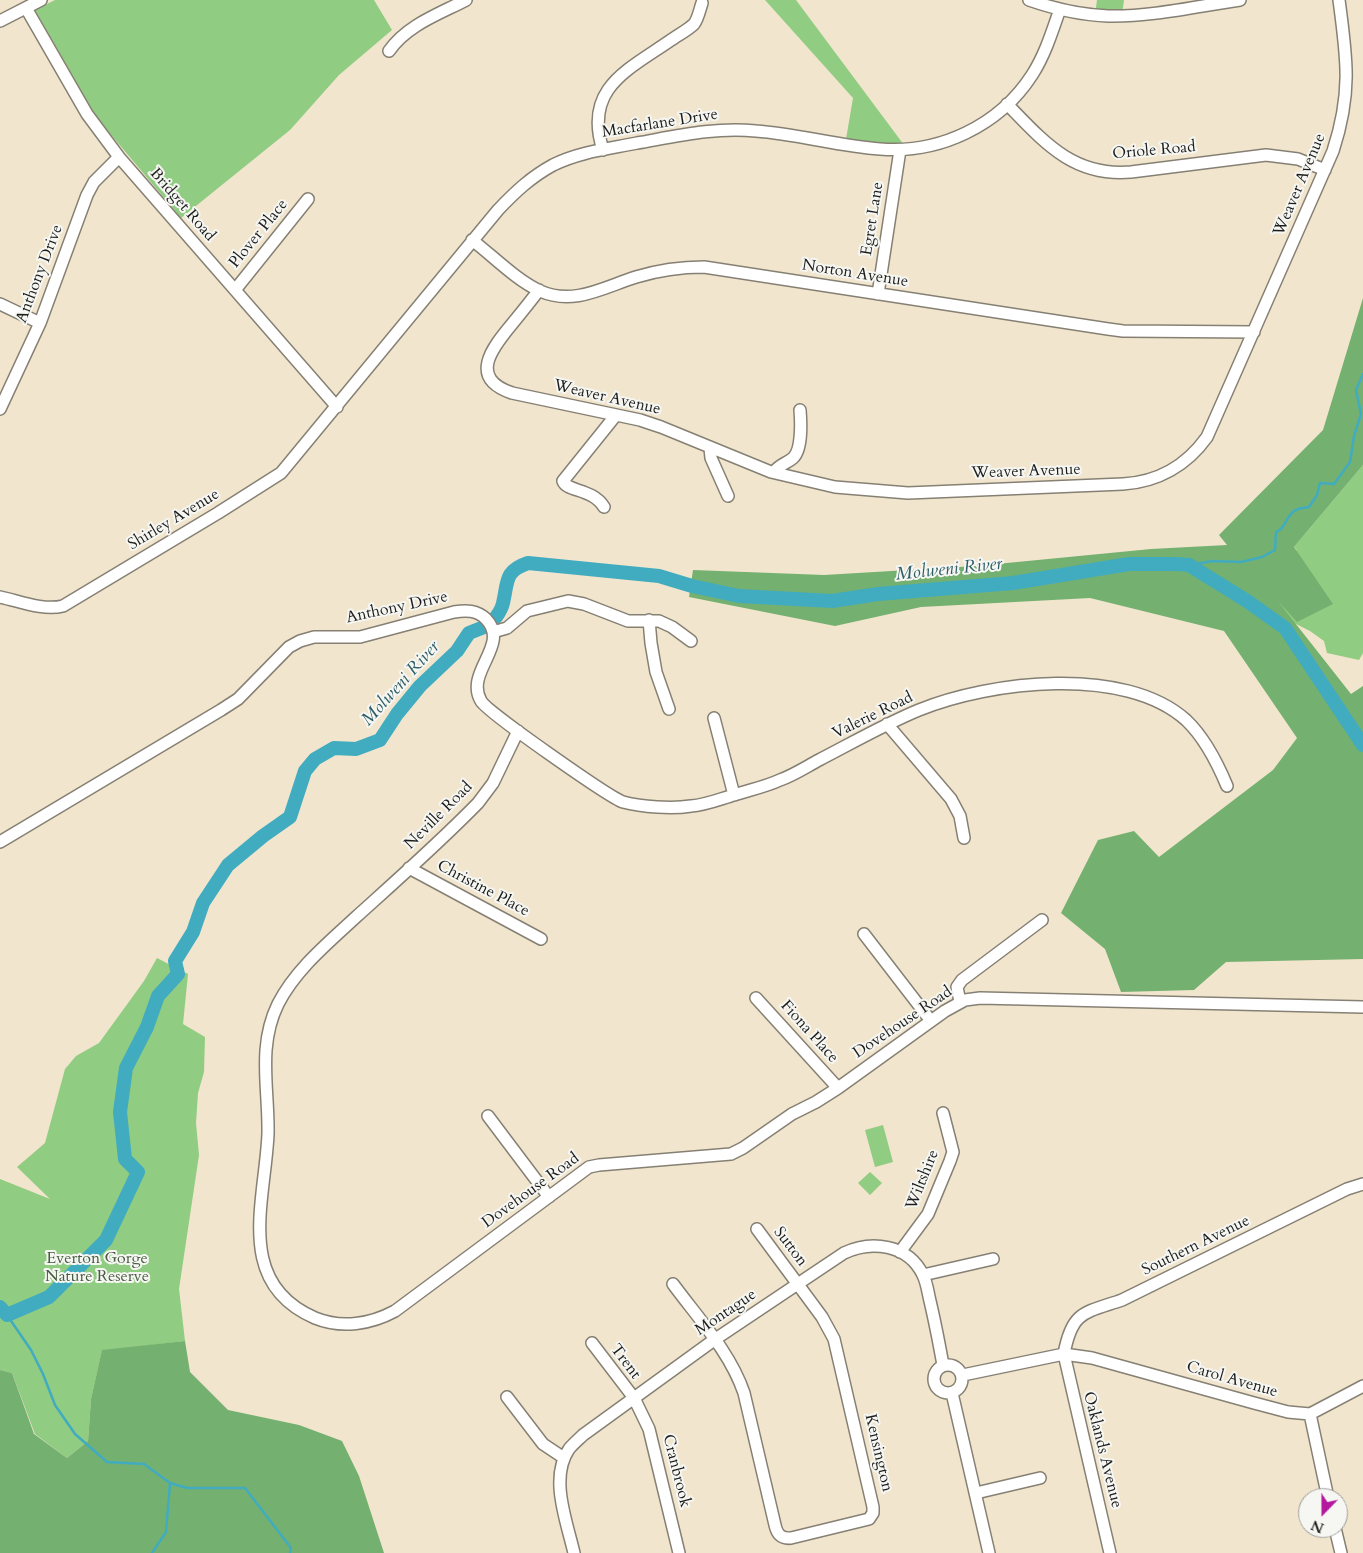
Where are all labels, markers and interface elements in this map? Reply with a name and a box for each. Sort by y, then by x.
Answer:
street label: Macfarlane Drive [601,105,719,143]
street label: Weaver Avenue [1270,131,1330,239]
street label: Oriole Road [1112,138,1196,164]
street label: Bridget Road [145,165,219,245]
street label: Egret Lane [858,181,888,257]
street label: Plover Place [226,196,292,272]
street label: Anthony Drive [12,222,68,326]
street label: Norton Avenue [801,256,909,292]
street label: Weaver Avenue [552,376,662,420]
street label: Weaver Avenue [971,460,1081,484]
street label: Shirley Avenue [125,485,223,555]
water label: Molweni River [895,554,1003,586]
street label: Anthony Drive [344,588,450,628]
water label: Molweni River [357,637,445,731]
street label: Valerie Road [830,688,916,744]
street label: Neville Road [401,778,477,854]
street label: Christine Place [433,857,533,921]
street label: Dovehouse Road [850,983,956,1063]
street label: Fiona Place [776,997,842,1067]
street label: Wiltshire [902,1147,944,1213]
street label: Dovehouse Road [479,1149,583,1233]
street label: Southern Avenue [1139,1212,1253,1280]
street label: Sutton [769,1223,811,1271]
park label: Everton Gorge Nature Reserve [45,1249,149,1287]
street label: Montague [692,1286,760,1340]
street label: Trent [606,1341,644,1383]
street label: Carol Avenue [1184,1358,1280,1402]
street label: Oaklands Avenue [1078,1390,1126,1510]
street label: Kensington [860,1412,896,1494]
street label: Cranbrook [658,1433,694,1509]
north arrow [1298,1488,1348,1538]
text: N [1308,1515,1327,1538]

